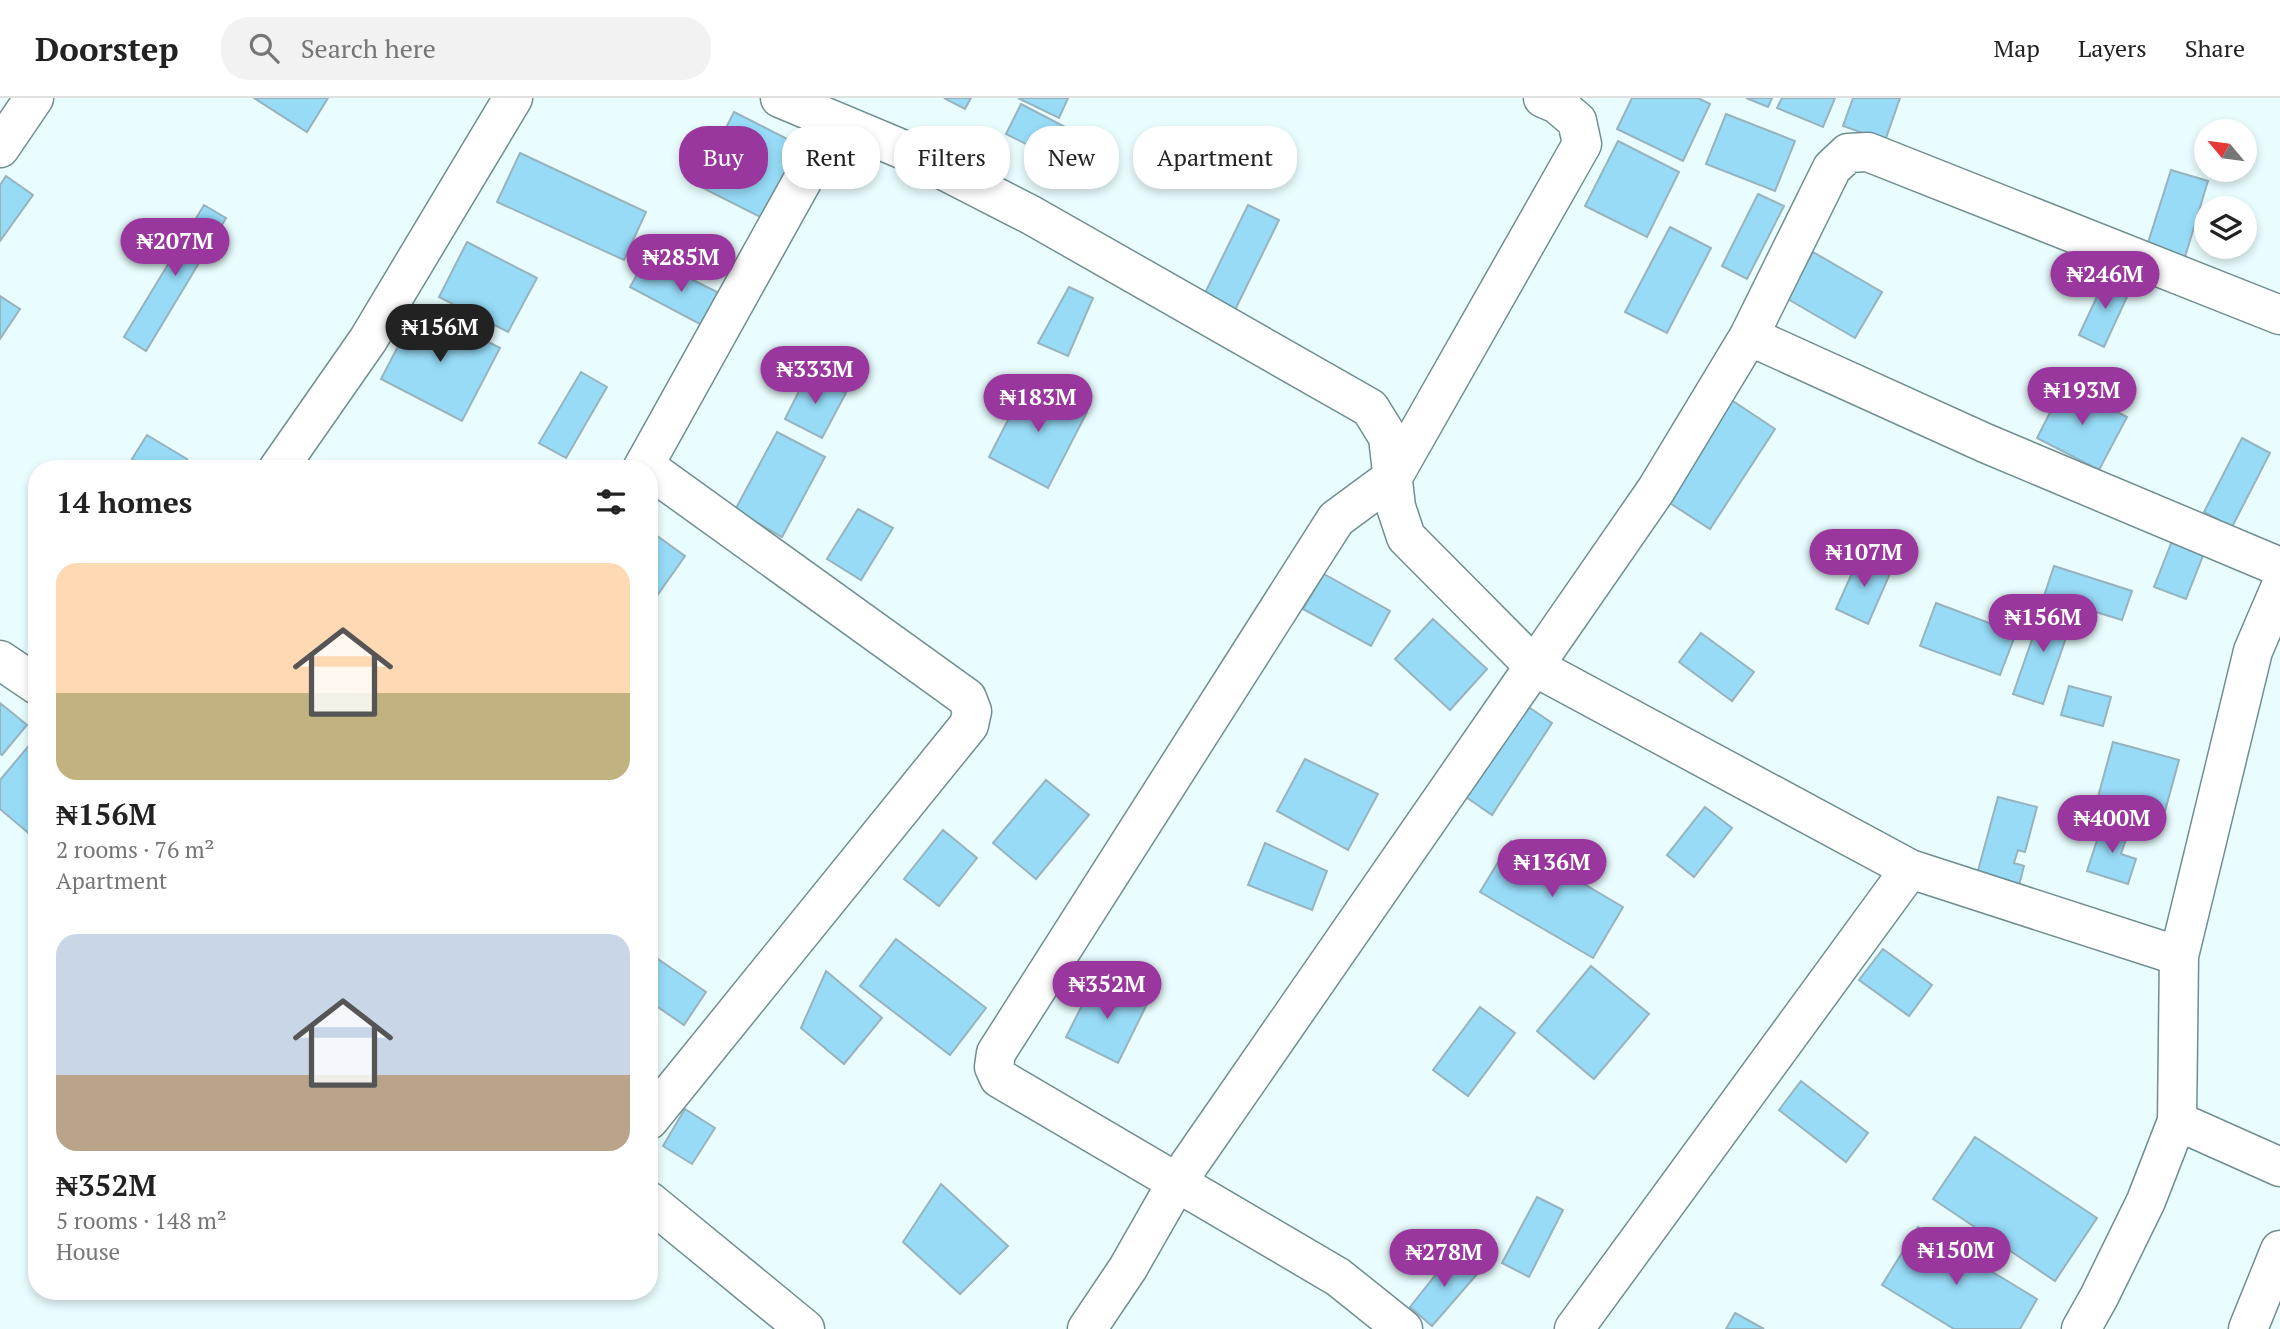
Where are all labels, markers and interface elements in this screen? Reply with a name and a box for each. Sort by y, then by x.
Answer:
search box [221,17,711,80]
text: Doorstep [35,27,179,70]
icon: search [245,29,283,67]
text: Search here [301,31,436,65]
text: Map [1993,32,2040,64]
text: Layers [2078,32,2147,64]
text: Share [2185,32,2245,64]
north arrow [2194,119,2258,182]
map controls [2194,119,2257,259]
chip: Buy [679,126,768,189]
chip: Rent [782,126,880,189]
chip: Filters [894,126,1010,189]
chip: New [1024,126,1119,189]
chip: Apartment [1133,126,1297,189]
button: layers [2194,196,2257,259]
pin: ₦207M [126,218,224,278]
text: ₦207M [137,225,214,256]
pin: ₦285M [632,234,730,294]
text: ₦285M [643,241,720,272]
pin: ₦246M [2056,252,2154,311]
text: ₦246M [2067,258,2144,289]
pin: ₦156M [391,304,489,364]
text: ₦156M [402,311,479,342]
pin: ₦333M [766,346,864,406]
text: ₦333M [777,353,854,384]
pin: ₦193M [2033,368,2131,427]
pin: ₦183M [989,374,1087,434]
text: ₦193M [2044,374,2121,405]
text: ₦183M [1000,381,1077,412]
text: 14 homes [56,482,192,522]
icon: filters [592,483,630,521]
pin: ₦107M [1815,530,1913,589]
text: ₦107M [1826,536,1903,567]
pin: ₦156M [1994,594,2092,654]
text: ₦156M [2005,601,2082,632]
icon: home [280,609,406,735]
text: ₦156M [56,794,156,834]
pin: ₦400M [2063,796,2161,855]
text: ₦400M [2074,802,2151,833]
text: 2 rooms · 76 m² [56,834,215,865]
pin: ₦136M [1503,840,1601,899]
text: ₦136M [1514,846,1591,877]
text: Apartment [56,865,167,896]
pin: ₦352M [1058,962,1156,1021]
text: ₦352M [1069,968,1146,999]
icon: home [280,980,406,1106]
text: ₦352M [56,1165,156,1205]
text: 5 rooms · 148 m² [56,1205,227,1236]
pin: ₦150M [1907,1228,2005,1287]
pin: ₦278M [1395,1230,1493,1289]
text: ₦150M [1918,1234,1995,1265]
text: House [56,1236,120,1267]
text: ₦278M [1406,1236,1483,1267]

